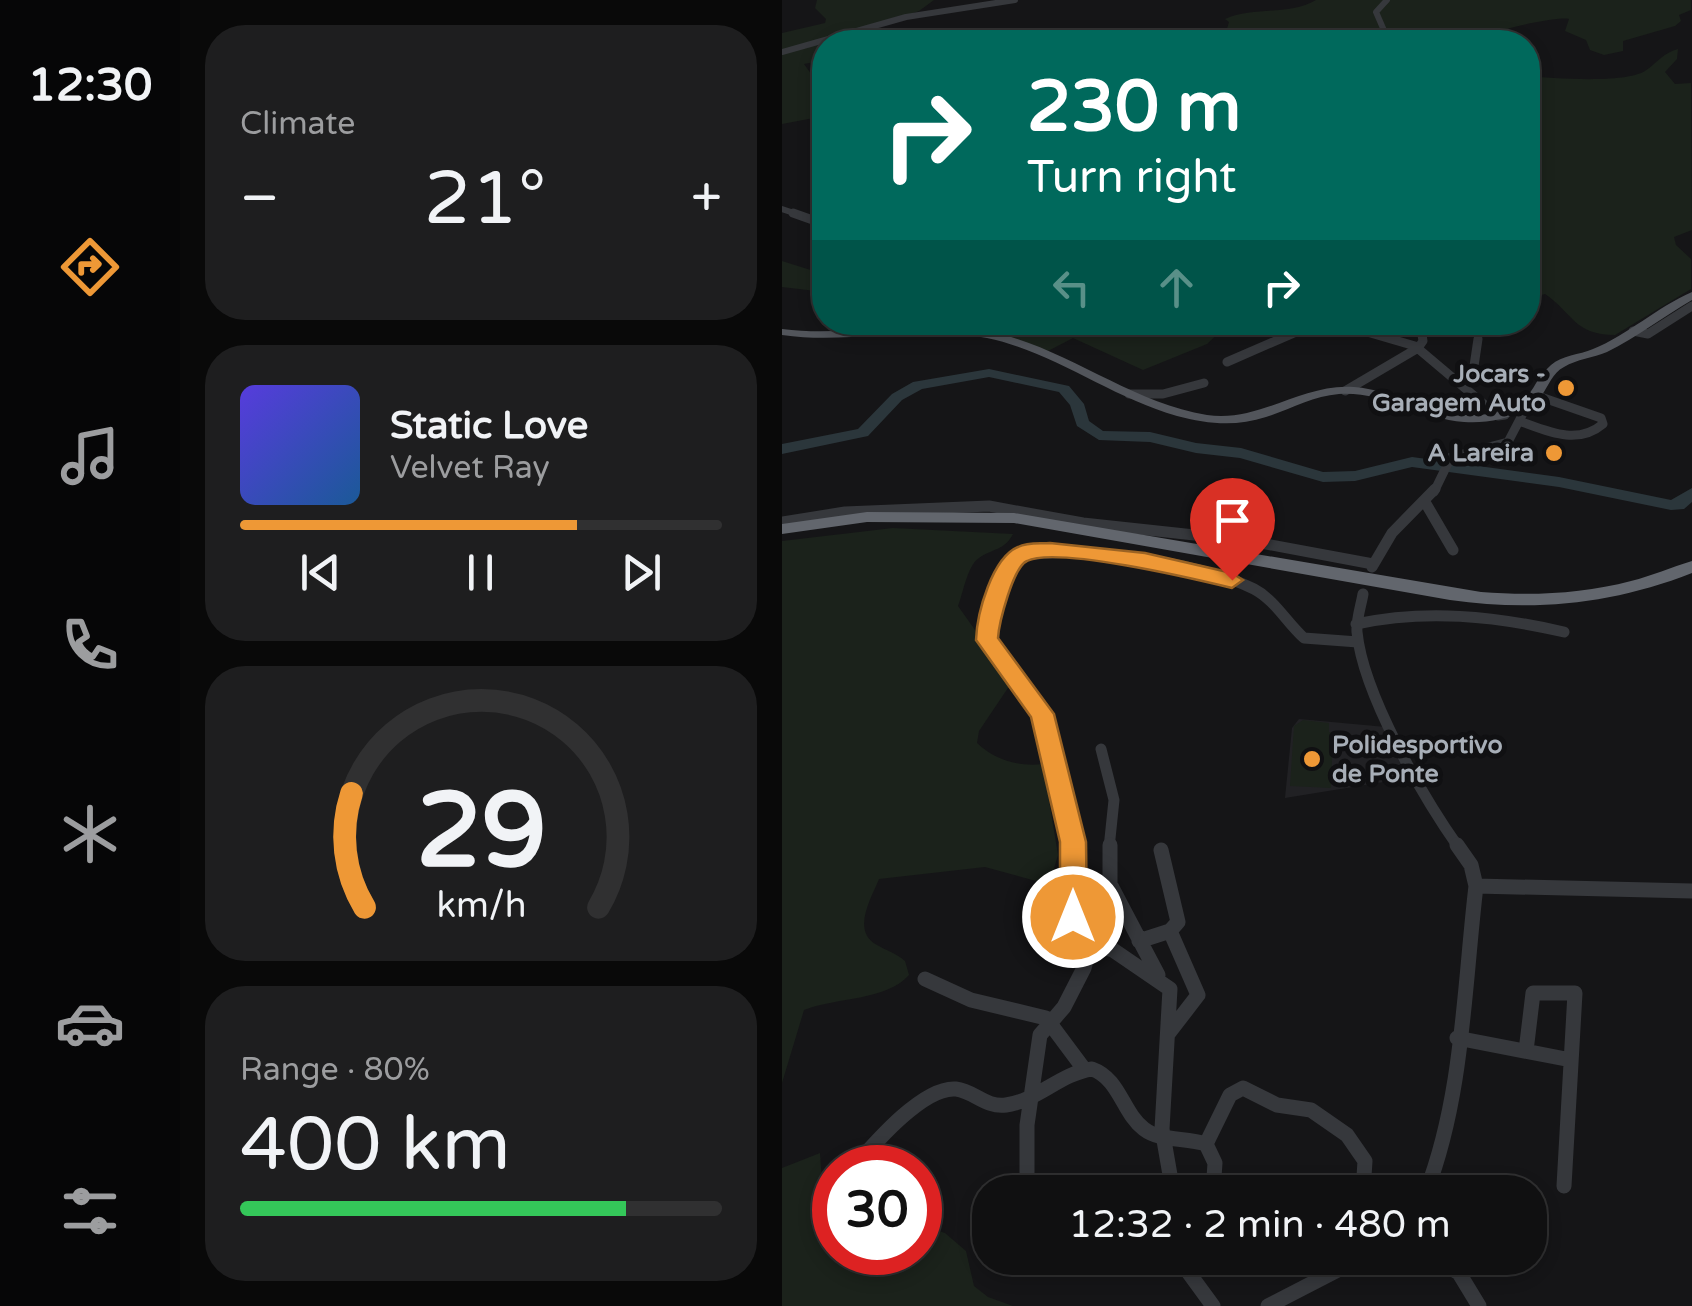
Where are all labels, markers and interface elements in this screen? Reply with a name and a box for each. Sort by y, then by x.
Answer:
text: 12:30 [28,59,152,113]
text: 230 m [1027,66,1241,150]
icon: right [862,70,992,200]
text: Climate [240,105,355,143]
text: Turn right [1027,151,1236,205]
text: 21° [424,154,546,244]
text: − [240,166,279,232]
text: + [691,166,722,232]
icon: directions [55,232,125,302]
icon: left [1044,260,1099,315]
icon: ahead [1149,260,1204,315]
icon: right [1254,260,1309,315]
place label: Jocars - Garagem Auto [1372,359,1546,418]
marker: Jocars - Garagem Auto [1555,377,1577,399]
text: Static Love [390,403,588,449]
icon: music [55,421,125,491]
place label: A Lareira [1427,438,1534,468]
marker: A Lareira [1543,442,1565,464]
text: Velvet Ray [390,449,550,487]
pin [1190,478,1275,581]
icon: arrive [1205,493,1260,548]
icon: previous [293,545,348,600]
icon: pause [453,545,508,600]
icon: next [614,545,669,600]
icon: phone [55,610,125,680]
place label: Polidesportivo de Ponte [1332,730,1503,789]
marker: Polidesportivo de Ponte [1301,748,1323,770]
text: 29 [416,770,546,895]
icon: climate [55,799,125,869]
position arrow [1021,865,1125,969]
text: km/h [436,884,526,927]
icon: car [55,988,125,1058]
text: Range · 80% [240,1051,430,1089]
text: 400 km [240,1100,511,1190]
speed limit sign: 30 [812,1145,942,1275]
icon: filters [55,1176,125,1246]
text: 12:32 · 2 min · 480 m [1068,1202,1451,1248]

